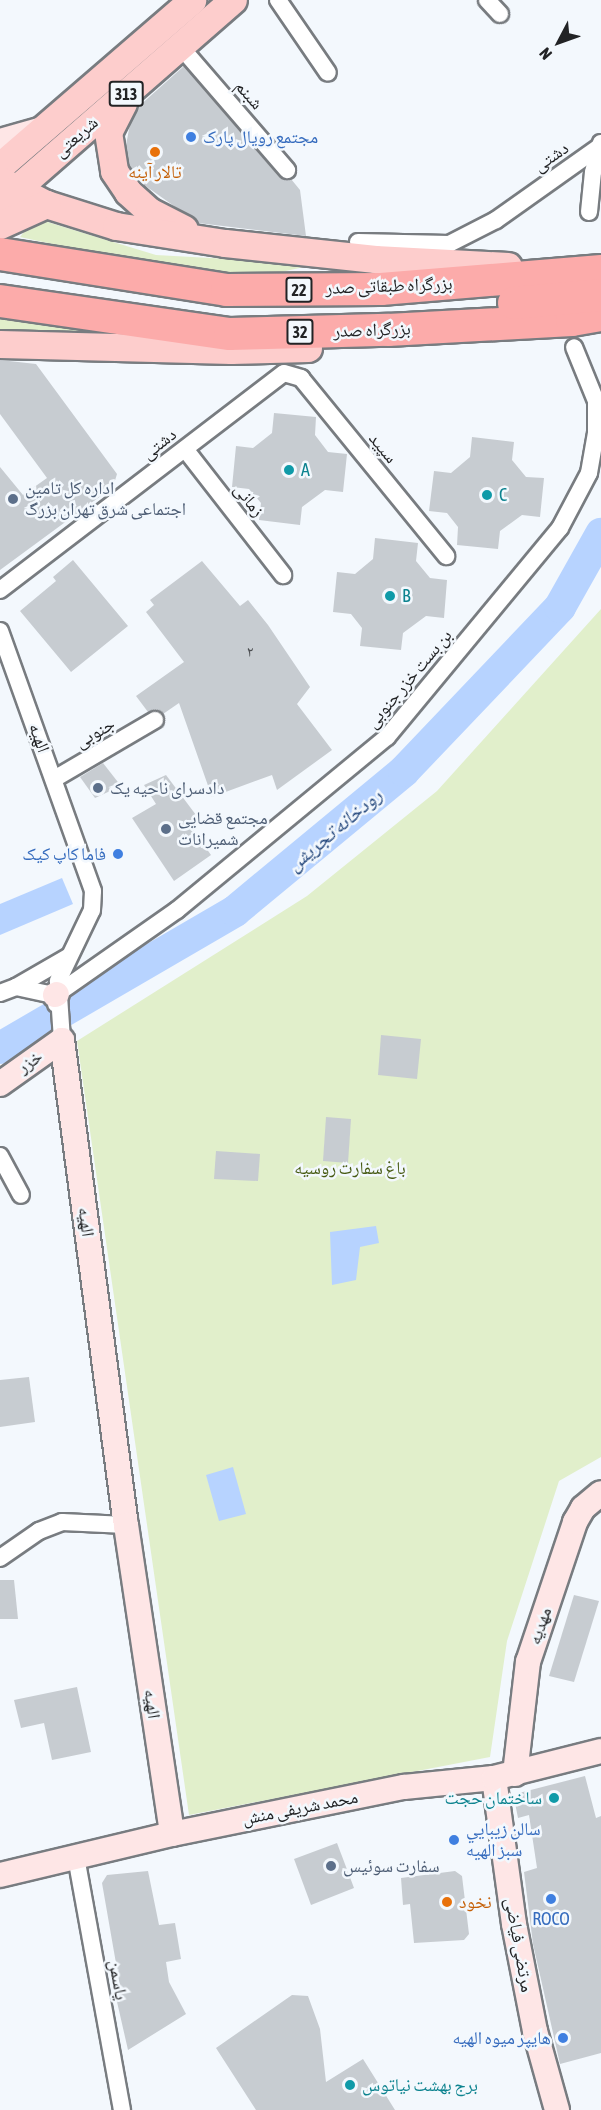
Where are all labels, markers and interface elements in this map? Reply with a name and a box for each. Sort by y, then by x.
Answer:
north arrow [529,12,589,72]
text: N [536,44,555,63]
street label: شبنم [230,76,268,114]
road number: 313 [108,81,144,107]
street label: شریعتی [49,112,103,162]
place label: مجتمع رویال پارک [203,126,318,148]
marker: مجتمع رویال پارک [184,130,198,144]
street label: دشتی [529,137,573,177]
marker: تالار آینه [148,145,162,159]
place label: تالار آینه [128,161,182,183]
street label: بزرگراه طبقاتی صدر [325,273,453,299]
road number: 22 [284,277,314,303]
street label: بزرگراه صدر [333,318,411,342]
road number: 32 [285,319,315,345]
street label: دشتی [137,424,181,464]
street label: سپید [364,428,402,468]
place label: A [301,459,310,481]
marker: A [282,463,296,477]
place label: اداره کل تامین اجتماعی شرق تهران بزرگ [25,478,186,520]
street label: زمانی [229,479,269,521]
place label: C [499,484,507,506]
marker: C [480,488,494,502]
marker: اداره کل تامین اجتماعی شرق تهران بزرگ [6,492,20,506]
place label: B [402,585,411,607]
marker: B [383,589,397,603]
street label: بن بست خزر جنوبی [361,625,457,733]
house number: ۲ [247,643,253,661]
street label: جنوبی [71,713,119,753]
street label: الهیه [24,720,54,756]
place label: دادسرای ناحیه یک [110,777,224,799]
marker: دادسرای ناحیه یک [91,781,105,795]
water label: رودخانه تجریش [282,783,386,875]
place label: مجتمع قضایی شمیرانات [178,808,268,850]
marker: مجتمع قضایی شمیرانات [159,822,173,836]
place label: فاما کاپ کیک [22,843,106,865]
marker: فاما کاپ کیک [111,847,125,861]
street label: خزر [13,1046,47,1078]
park label: باغ سفارت روسیه [294,1157,406,1179]
street label: الهیه [73,1206,99,1238]
street label: مهدیه [524,1605,556,1647]
street label: الهیه [139,1688,165,1720]
street label: محمد شریفی منش [240,1786,360,1830]
place label: ساختمان حجت [445,1787,542,1809]
marker: ساختمان حجت [547,1791,561,1805]
place label: سالن زيبايي سبز الهیه [466,1819,541,1862]
marker: سالن زيبايي سبز الهیه [447,1833,461,1847]
place label: سفارت سوئیس [343,1855,440,1877]
marker: سفارت سوئیس [324,1859,338,1873]
place label: نخود [459,1891,492,1913]
marker: ROCO [544,1892,558,1906]
marker: نخود [440,1895,454,1909]
street label: مرتضی فیاضی [500,1896,538,1994]
place label: ROCO [532,1908,570,1930]
street label: یاسمن [104,1958,132,2002]
place label: هایپر میوه الهیه [452,2027,551,2049]
marker: هایپر میوه الهیه [556,2031,570,2045]
place label: برج بهشت نیاتوس [362,2074,478,2096]
marker: برج بهشت نیاتوس [343,2078,357,2092]

